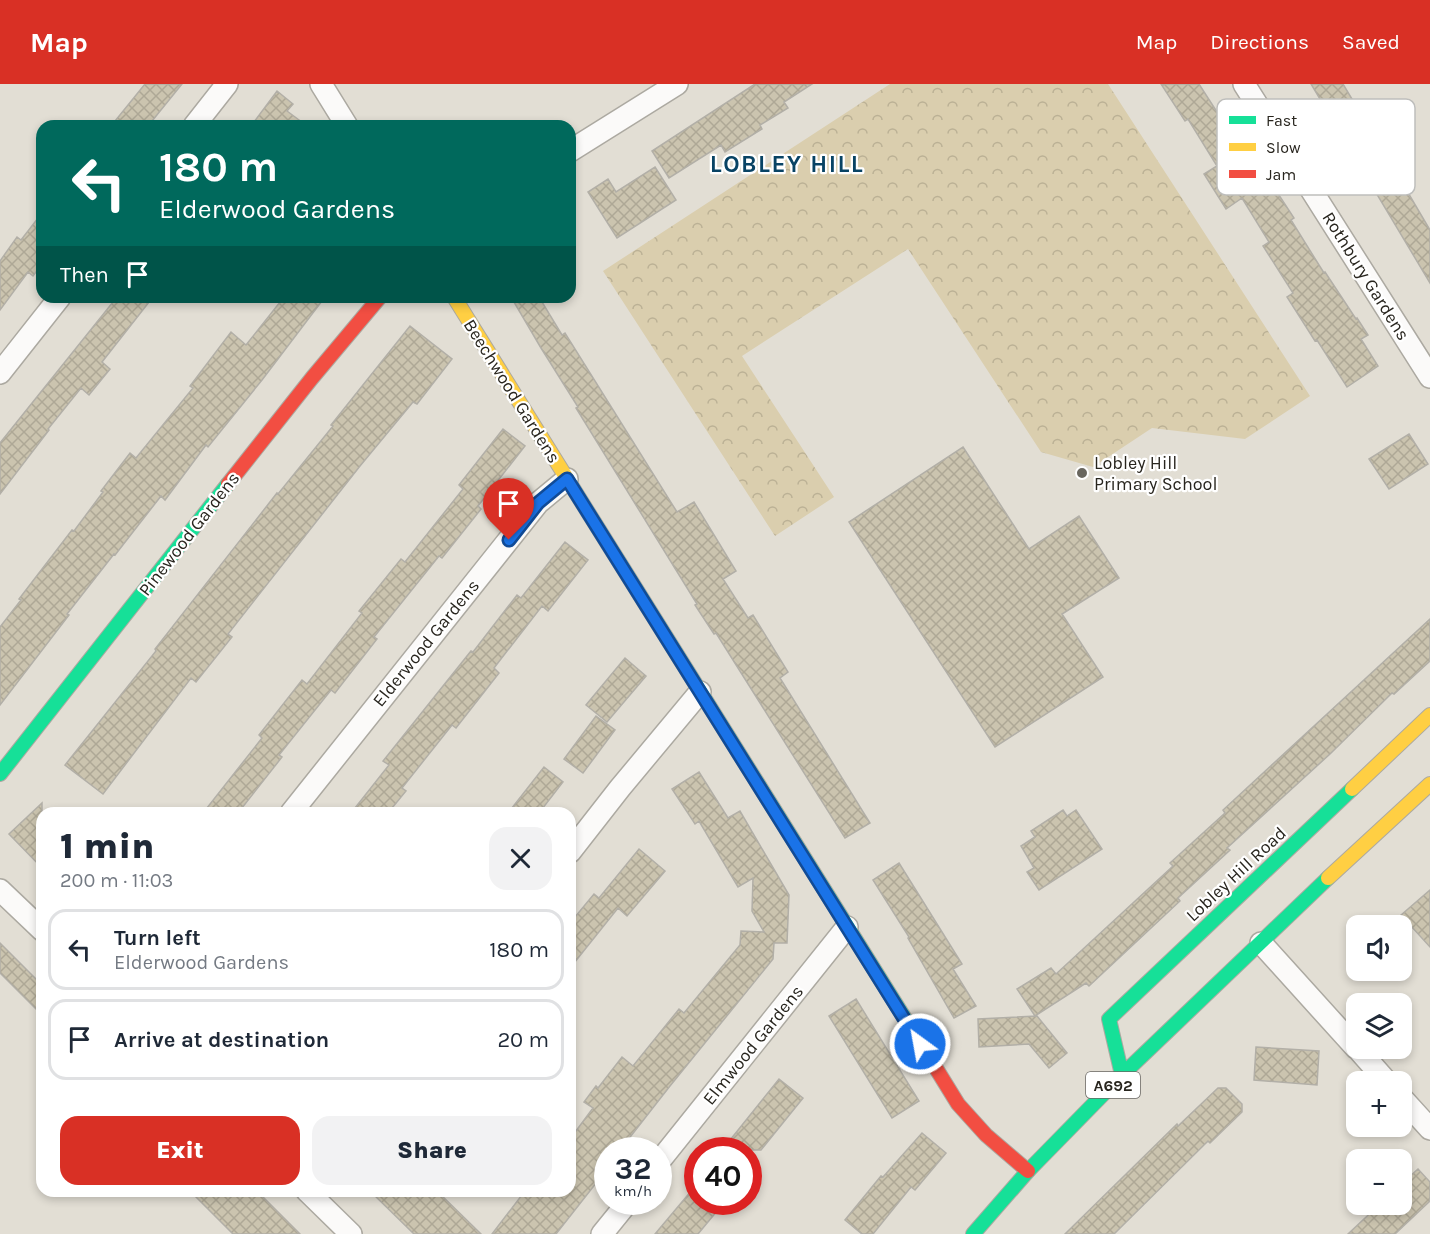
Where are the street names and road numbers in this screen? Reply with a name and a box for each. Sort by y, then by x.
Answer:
street label: Rothbury Gardens [1318,208,1414,344]
street label: Beechwood Gardens [459,315,565,467]
street label: Pinewood Gardens [134,468,244,600]
street label: Elderwood Gardens [368,575,484,711]
street label: Lobley Hill Road [1181,822,1291,926]
street label: Elmwood Gardens [698,981,808,1109]
road number: A692 [1086,1072,1140,1098]

